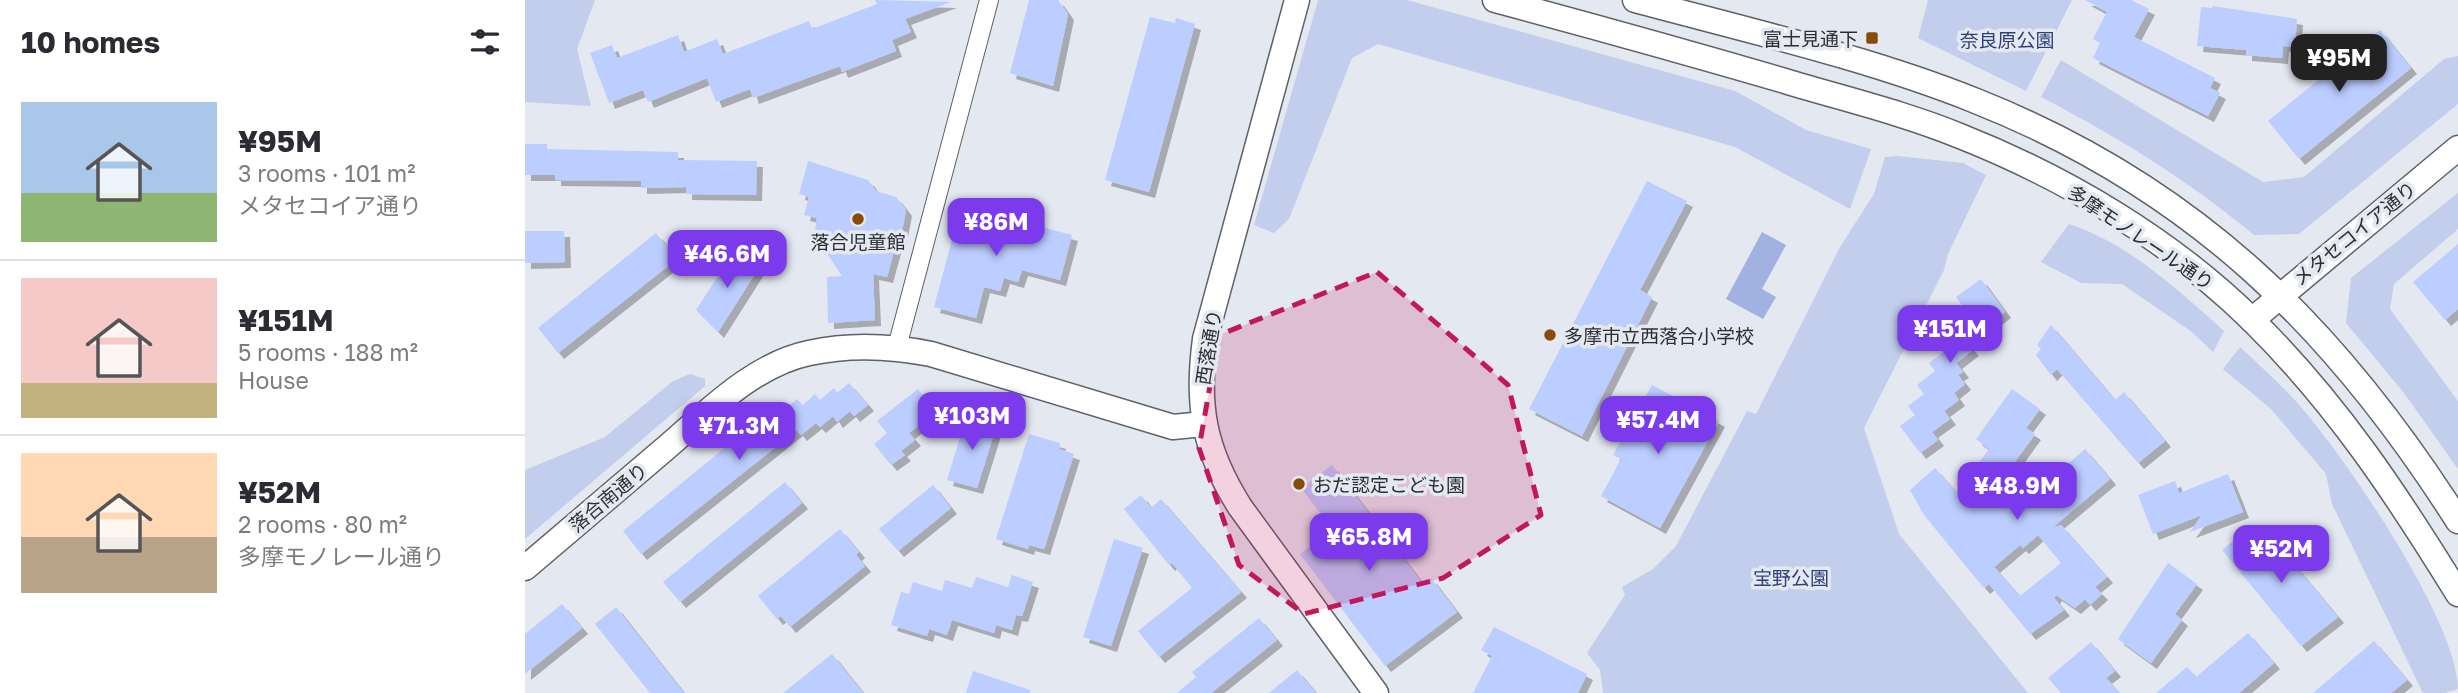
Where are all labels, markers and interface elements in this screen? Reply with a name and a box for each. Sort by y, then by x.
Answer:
icon: filters [466,23,504,61]
text: 10 homes [21,24,160,60]
place label: 富士見通下 [1763,27,1858,50]
park label: 奈良原公園 [1959,28,2055,51]
marker: 富士見通下 [1864,30,1880,46]
pin: ¥95M [2298,34,2380,94]
text: ¥95M [2307,43,2371,71]
text: ¥95M [238,123,322,159]
icon: home [77,130,161,214]
text: 3 rooms · 101 m² [238,159,415,187]
street label: メタセコイア通り [2288,176,2420,290]
street label: 多摩モノレール通り [2064,180,2218,294]
text: メタセコイア通り [238,191,422,219]
pin: ¥86M [955,198,1037,258]
text: ¥86M [964,207,1028,235]
marker: 落合児童館 [850,211,866,227]
pin: ¥46.6M [670,230,784,290]
place label: 落合児童館 [810,230,906,253]
text: ¥46.6M [684,239,770,267]
text: ¥151M [238,302,334,338]
icon: home [77,306,161,390]
pin: ¥151M [1901,306,1999,365]
street label: 西落通り [1191,308,1225,386]
text: ¥151M [1913,314,1987,342]
place label: 多摩市立西落合小学校 [1564,324,1754,347]
marker: 多摩市立西落合小学校 [1542,327,1558,343]
text: 5 rooms · 188 m² [238,338,418,366]
text: House [238,366,309,394]
pin: ¥103M [923,392,1021,452]
pin: ¥57.4M [1601,396,1715,456]
text: ¥103M [934,401,1010,429]
pin: ¥71.3M [682,402,796,462]
text: ¥57.4M [1616,405,1700,433]
text: ¥71.3M [698,411,780,439]
street label: 落合南通り [564,458,652,536]
pin: ¥48.9M [1960,462,2074,522]
text: ¥48.9M [1974,471,2060,499]
place label: おだ認定こども園 [1313,473,1465,496]
text: ¥52M [238,474,321,510]
marker: おだ認定こども園 [1291,476,1307,492]
icon: home [77,481,161,565]
text: 2 rooms · 80 m² [238,510,407,538]
pin: ¥65.8M [1312,514,1426,573]
text: ¥65.8M [1326,522,1412,550]
pin: ¥52M [2240,526,2322,585]
text: ¥52M [2249,534,2313,562]
text: 多摩モノレール通り [238,542,445,570]
park label: 宝野公園 [1753,566,1829,589]

